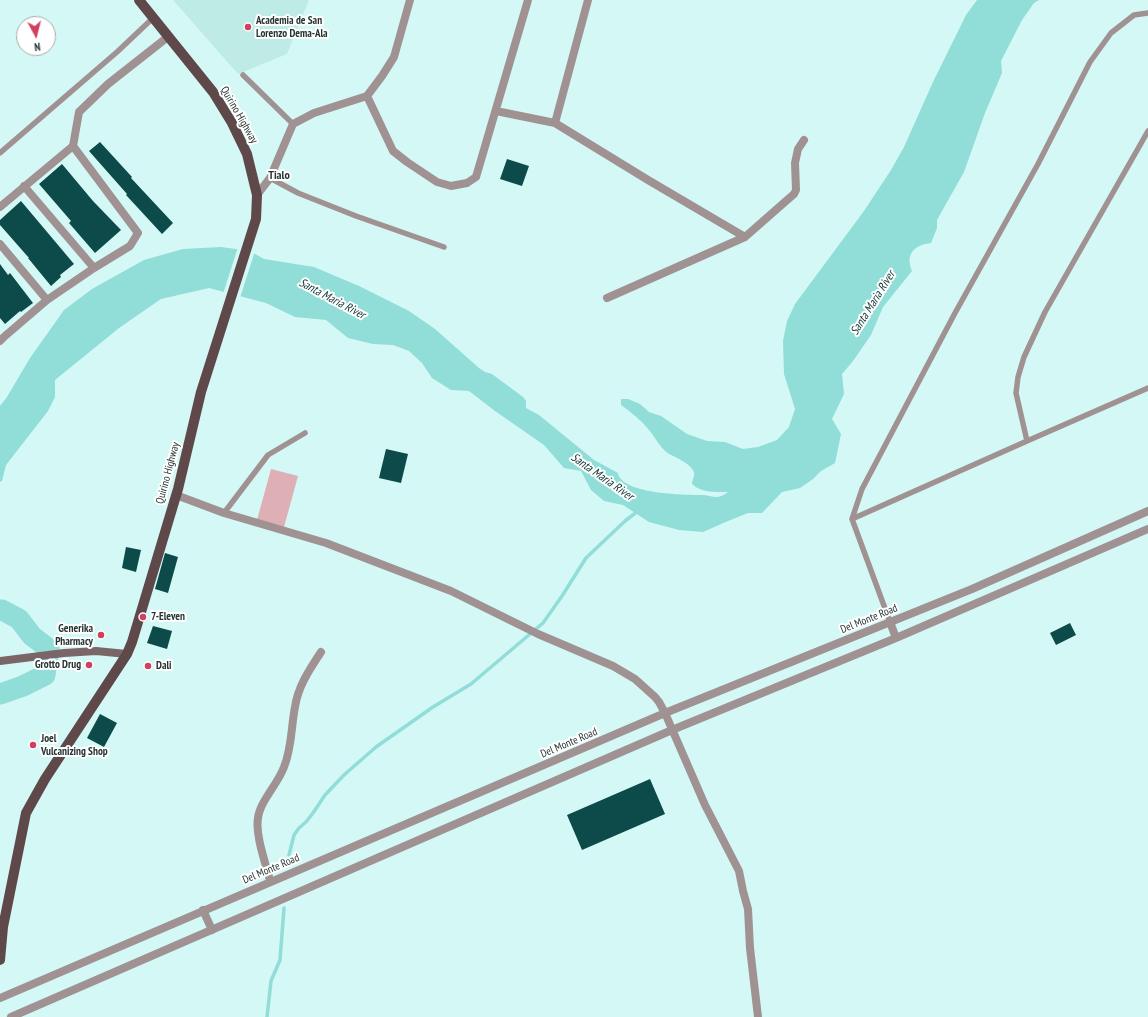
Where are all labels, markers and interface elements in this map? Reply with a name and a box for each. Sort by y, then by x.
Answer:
place label: Academia de San Lorenzo Dema-Ala [256,14,328,40]
north arrow [16,16,56,56]
marker: Academia de San Lorenzo Dema-Ala [243,22,253,32]
text: N [34,40,41,54]
street label: Quirino Highway [217,84,261,146]
district label: Tialo [268,169,290,183]
water label: Santa Maria River [848,268,898,338]
water label: Santa Maria River [296,276,368,322]
street label: Quirino Highway [153,441,183,505]
water label: Santa Maria River [568,450,636,504]
street label: Del Monte Road [839,602,899,636]
place label: 7-Eleven [151,610,185,624]
marker: 7-Eleven [138,612,148,622]
place label: Generika Pharmacy [55,622,93,648]
marker: Generika Pharmacy [96,630,106,640]
place label: Grotto Drug [35,658,81,672]
place label: Dali [156,659,172,673]
marker: Grotto Drug [84,660,94,670]
marker: Dali [143,661,153,671]
street label: Del Monte Road [539,725,599,761]
place label: Joel Vulcanizing Shop [41,732,108,758]
marker: Joel Vulcanizing Shop [28,740,38,750]
street label: Del Monte Road [241,851,301,887]

